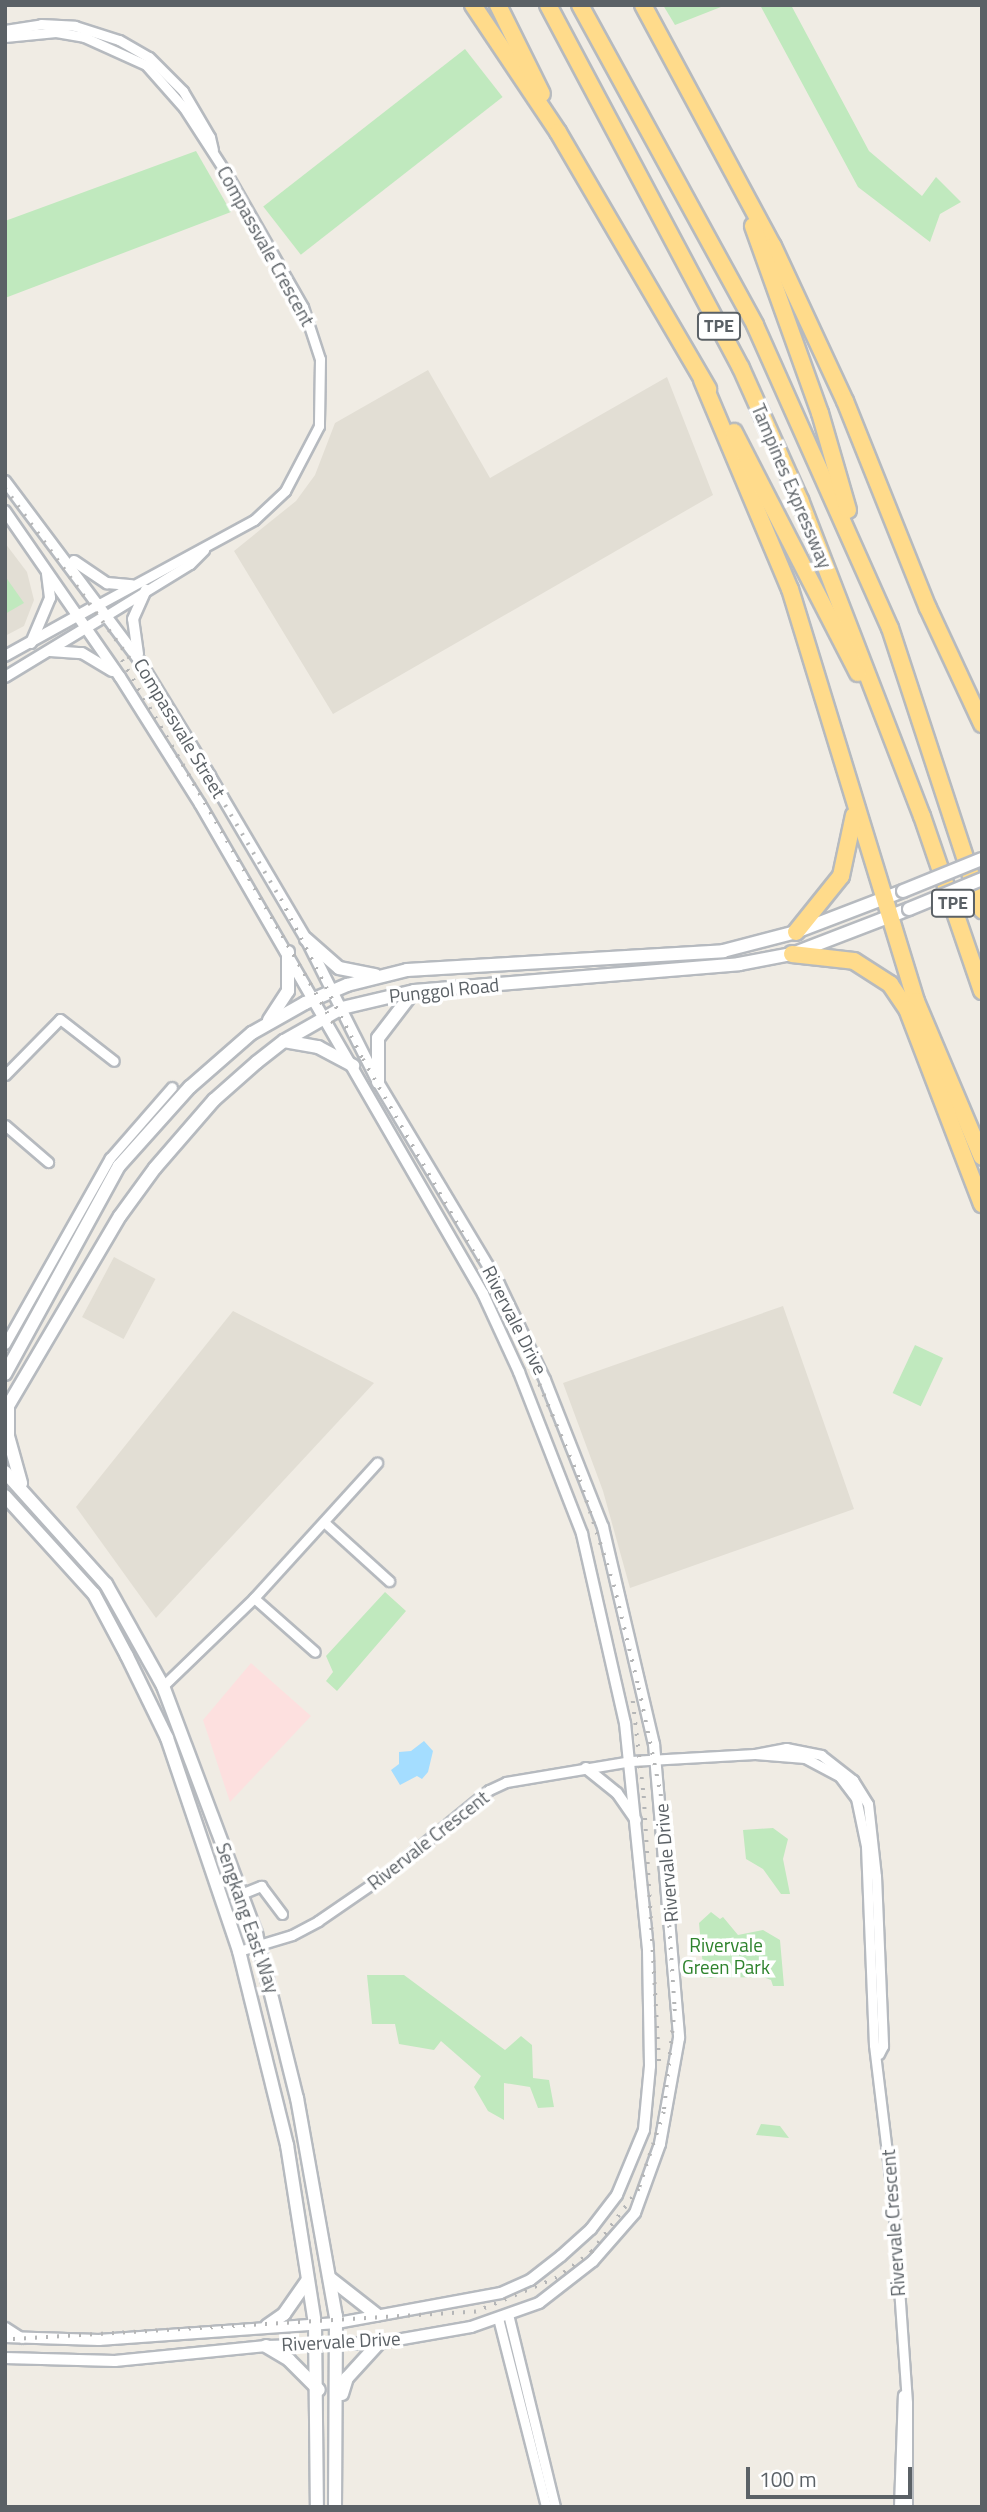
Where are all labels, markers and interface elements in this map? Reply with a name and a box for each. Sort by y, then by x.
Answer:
street label: Compassvale Crescent [213,162,319,330]
road number: TPE [696,312,742,340]
street label: Tampines Expressway [747,400,837,572]
street label: Compassvale Street [129,654,231,802]
road number: TPE [930,888,976,918]
street label: Punggol Road [388,973,500,1007]
street label: Rivervale Drive [478,1262,552,1378]
street label: Rivervale Crescent [363,1786,493,1894]
street label: Rivervale Drive [649,1803,683,1923]
street label: Sengkang East Way [212,1840,284,1996]
park label: Rivervale Green Park [682,1934,770,1978]
street label: Rivervale Crescent [876,2149,910,2297]
street label: Rivervale Drive [281,2326,401,2356]
scale bar [749,2452,915,2496]
text: 100 m [759,2463,816,2495]

